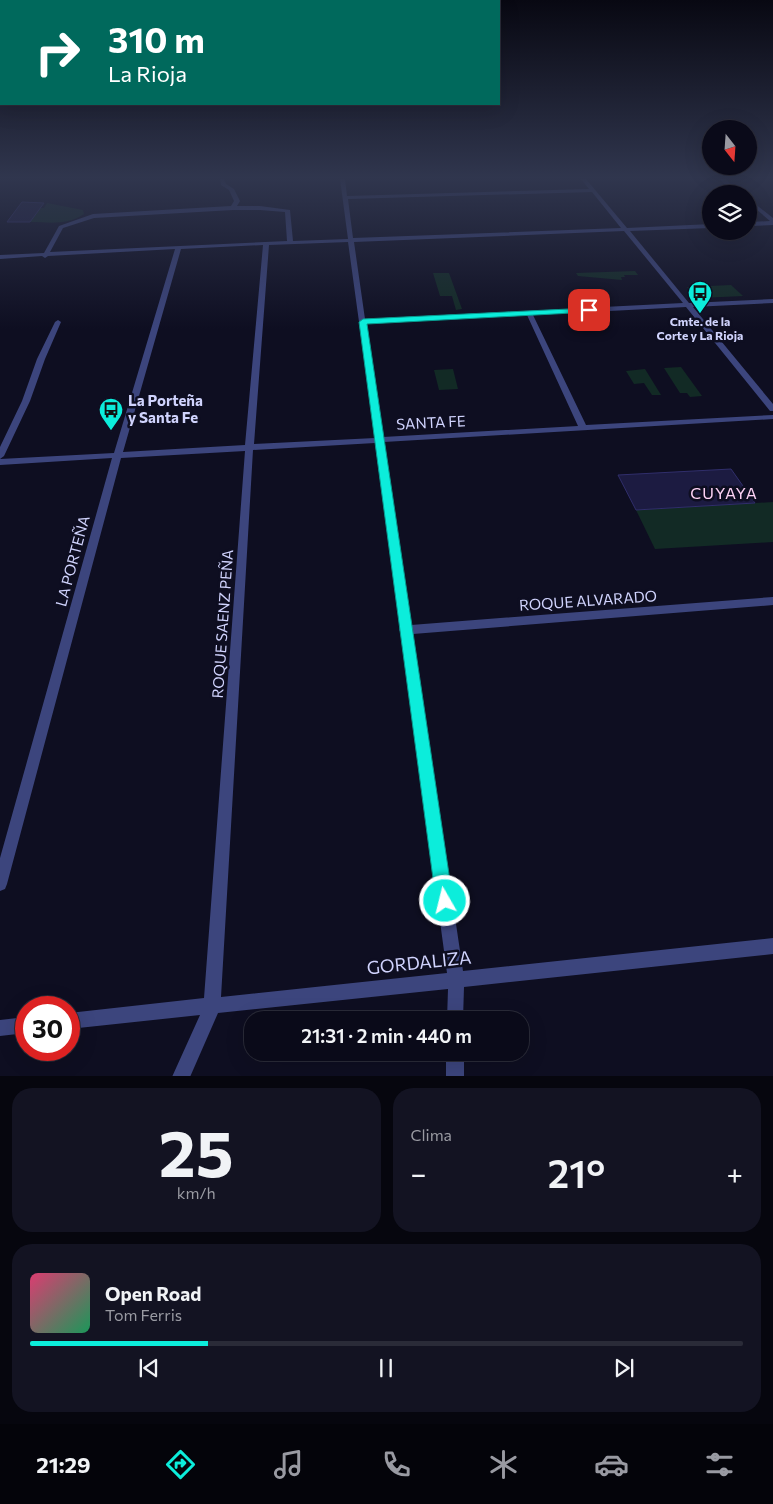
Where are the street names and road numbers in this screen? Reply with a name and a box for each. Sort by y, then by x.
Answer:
street label: SANTA FE [396,411,466,433]
street label: LA PORTEÑA [51,513,93,608]
street label: ROQUE SAENZ PEÑA [208,549,236,699]
street label: ROQUE ALVARADO [518,586,657,614]
street label: GORDALIZA [366,946,472,978]

